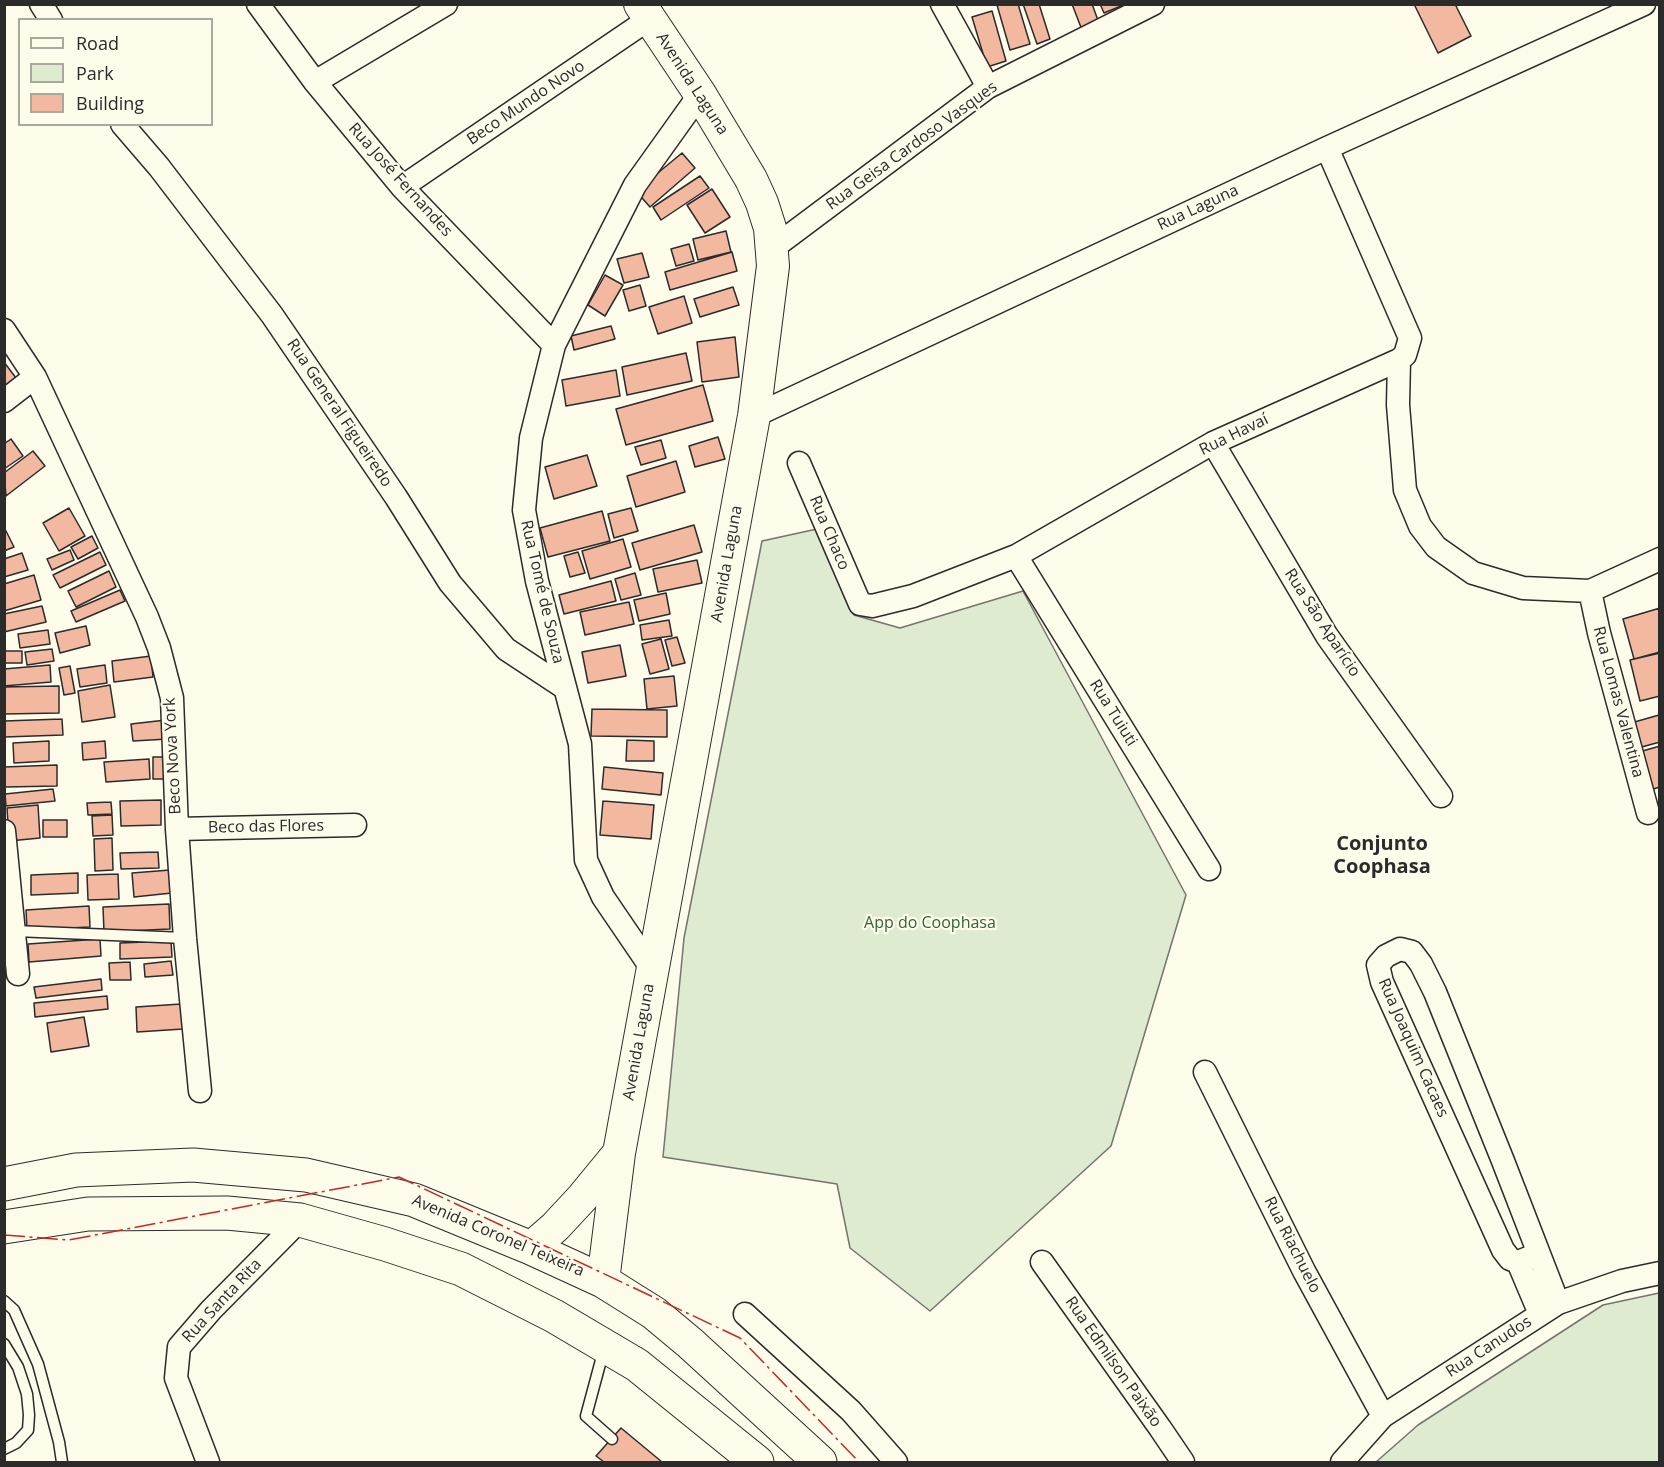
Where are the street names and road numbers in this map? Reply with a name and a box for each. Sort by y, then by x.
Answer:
street label: Avenida Laguna [652,29,732,139]
street label: Beco Mundo Novo [464,57,588,149]
street label: Rua Geisa Cardoso Vasques [823,77,1001,215]
street label: Rua José Fernandes [344,119,456,241]
street label: Rua Laguna [1154,181,1242,235]
street label: Rua General Figueiredo [282,335,396,491]
street label: Rua Havaí [1196,410,1272,460]
street label: Rua Chaco [805,493,853,573]
street label: Avenida Laguna [707,504,747,624]
street label: Rua Tomé de Souza [516,518,568,666]
street label: Rua São Aparício [1280,565,1364,681]
street label: Rua Lomas Valentina [1589,624,1647,780]
street label: Rua Tuiuti [1085,676,1141,750]
street label: Beco Nova York [160,697,186,815]
street label: Beco das Flores [208,816,324,838]
street label: Rua Joaquim Cacaes [1374,975,1452,1121]
street label: Avenida Laguna [619,982,659,1102]
street label: Avenida Coronel Teixeira [409,1191,587,1281]
street label: Rua Riachuelo [1260,1194,1324,1296]
street label: Rua Santa Rita [178,1255,266,1347]
street label: Rua Edmilson Paixão [1061,1293,1165,1431]
street label: Rua Canudos [1443,1312,1535,1382]

